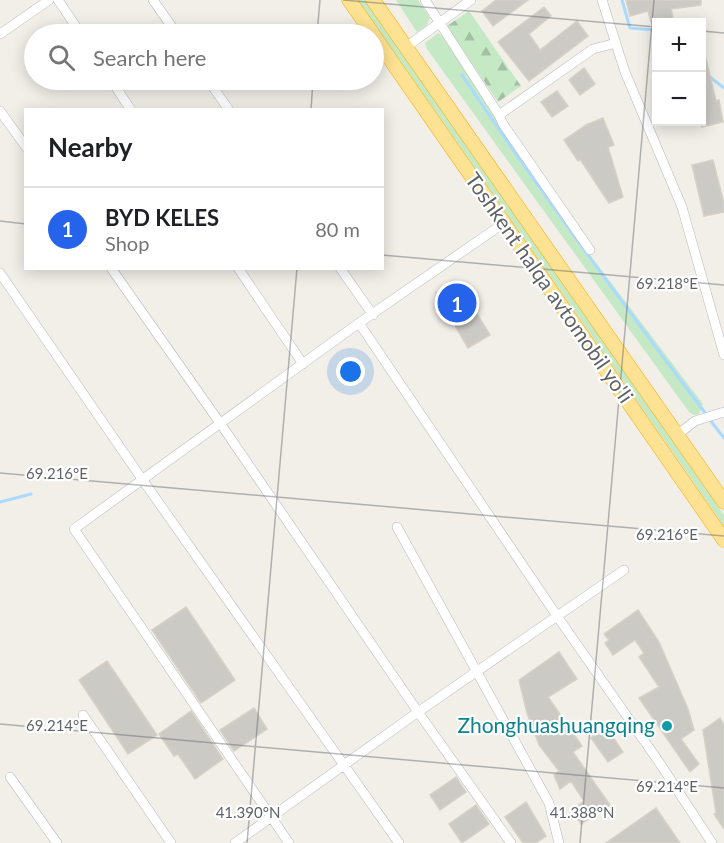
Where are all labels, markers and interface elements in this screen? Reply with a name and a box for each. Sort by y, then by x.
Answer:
map controls [652,18,706,126]
button: + [652,18,706,72]
search box [24,24,384,90]
icon: search [45,41,78,74]
text: Search here [93,44,206,71]
button: − [652,72,706,126]
text: Nearby [48,131,133,163]
street label: Toshkent halqa avtomobil yo'li [461,167,639,407]
text: BYD KELES [105,204,219,231]
text: 1 [62,217,73,241]
text: 80 m [315,217,360,241]
text: Shop [105,231,149,255]
text: 69.218°E [636,274,698,292]
pin: 1 [438,280,476,326]
your location [336,357,365,386]
text: 69.216°E [26,464,88,482]
text: 69.216°E [636,525,698,543]
place label: Zhonghuashuangqing [457,712,655,737]
text: 69.214°E [26,716,88,734]
marker: Zhonghuashuangqing [660,719,674,733]
text: 69.214°E [636,777,698,795]
text: 41.390°N [216,803,280,821]
text: 41.388°N [550,803,614,821]

